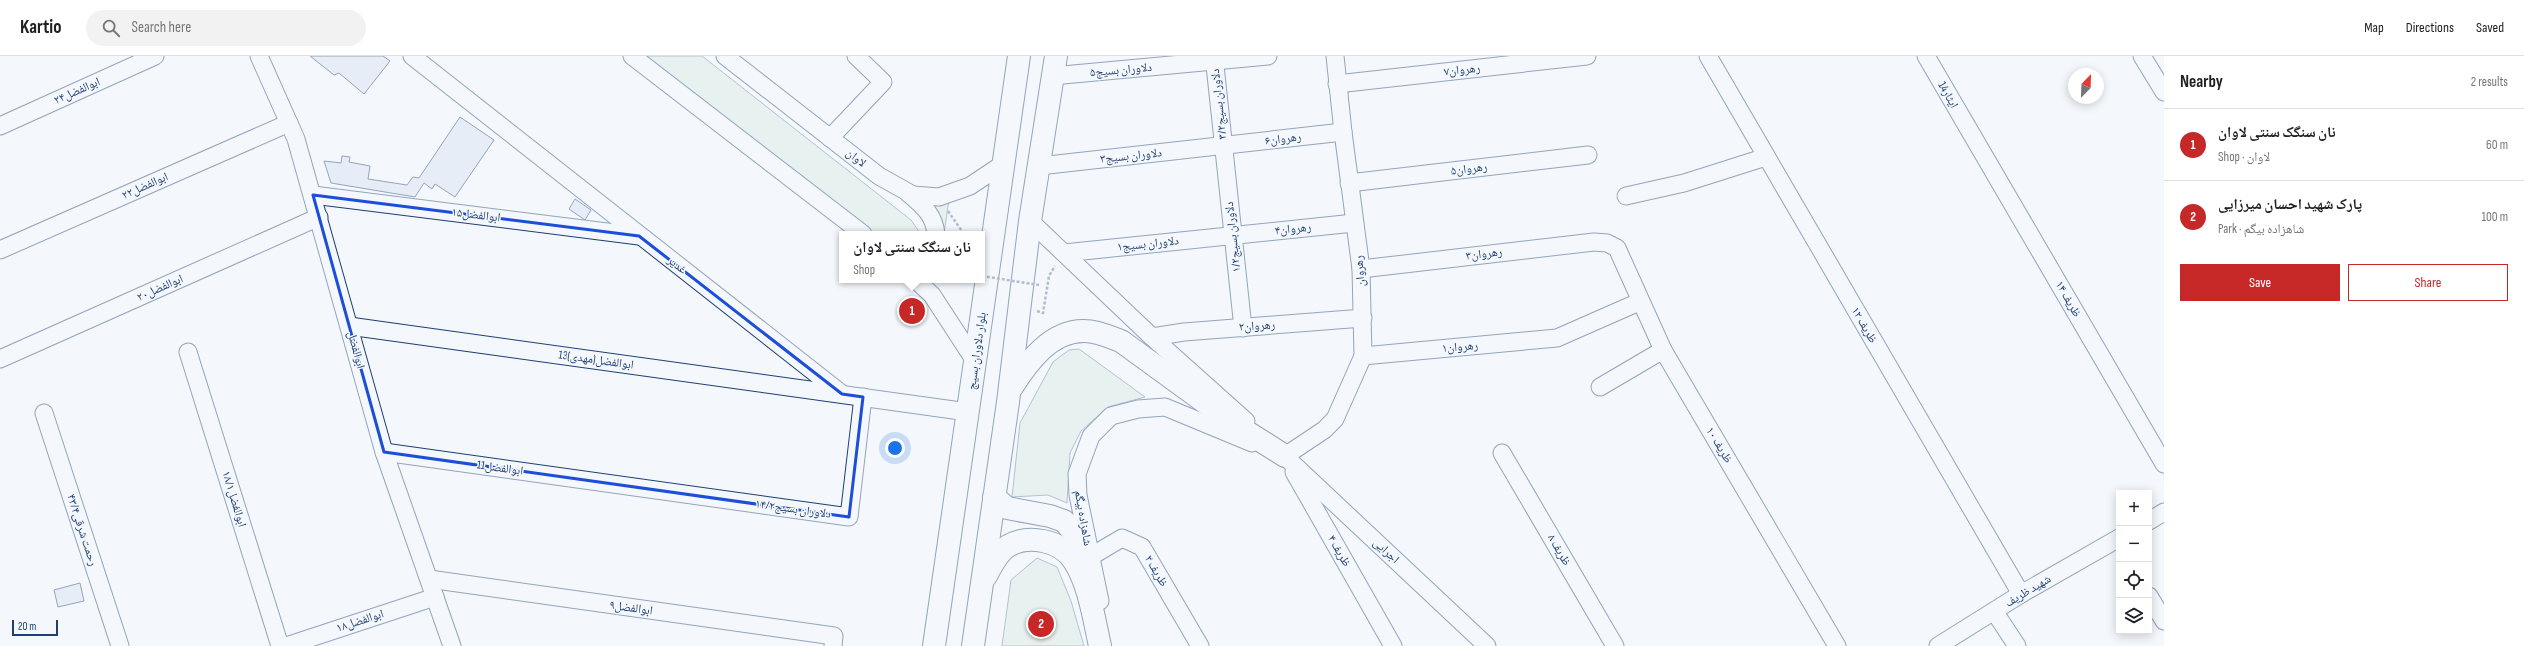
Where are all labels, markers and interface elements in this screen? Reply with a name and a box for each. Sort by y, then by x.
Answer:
search box [86,10,366,46]
text: Kartio [20,16,62,39]
icon: search [100,17,122,39]
text: Search here [132,18,191,37]
text: Map [2364,19,2384,36]
text: Directions [2406,19,2454,36]
text: Saved [2476,19,2504,36]
street label: دلاوران بسیج۵ [1089,60,1153,80]
street label: رهروان۷ [1443,61,1481,79]
street label: دلاوران بسیج۳/۲ [1208,68,1230,140]
north arrow [2068,68,2104,104]
text: Nearby [2180,72,2223,92]
street label: ابوالفضل۲۴ [52,74,103,108]
text: 2 results [2471,74,2508,90]
street label: ایثار14 [1934,79,1962,111]
text: نان سنگک سنتی لاوان [2218,123,2336,142]
street label: رهروان۶ [1264,129,1302,149]
text: 1 [2190,137,2196,153]
text: 60 m [2486,137,2508,153]
street label: لاوان [843,145,869,171]
street label: دلاوران بسیج۳ [1099,145,1163,167]
text: Shop · لاوان [2218,149,2270,165]
street label: رهروان۵ [1450,159,1488,179]
street label: ابوالفضل۲۲ [120,169,171,203]
text: پارک شهید احسان میرزایی [2218,195,2362,214]
street label: دلاوران بسیج۱/۲ [1222,201,1244,273]
street label: ابوالفضل۱۵ [451,205,501,225]
text: 2 [2190,209,2196,225]
text: 100 m [2481,209,2508,225]
street label: رهروان۴ [1274,220,1312,238]
text: Park · شاهزاده بیگم [2218,221,2304,237]
popup [839,231,985,283]
street label: دلاوران بسیج۱ [1116,233,1180,255]
text: نان سنگک سنتی لاوان [853,238,971,257]
street label: رهروان۳ [1465,244,1503,264]
street label: غدیر [663,252,690,277]
street label: رهروان [1351,255,1369,287]
text: Shop [853,262,875,278]
button: Save [2180,264,2340,301]
button: Share [2348,264,2508,301]
street label: ابوالفضل۲۰ [135,271,186,305]
street label: ظریف ۱۴ [2052,278,2084,320]
pin: 1 [899,296,925,326]
street label: ظریف ۱۲ [1848,304,1880,346]
street label: بلوار دلاوران بسیج [964,311,990,391]
street label: رهروان۲ [1238,317,1276,335]
street label: ابوالفضل [344,330,368,371]
street label: رهروان۱ [1441,338,1479,356]
street label: 13ابوالفضل(مهدی) [557,347,635,373]
street label: ظریف ۱۰ [1702,424,1736,466]
your location [885,438,905,458]
street label: 11ابوالفضل [476,457,524,479]
street label: ابوالفضل۱۸/۱ [218,469,250,529]
street label: شاهزاده بیگم [1071,489,1095,547]
map controls [2116,490,2152,634]
button: + [2116,490,2152,526]
street label: ۴۳/۴رحمت شرقی [63,492,101,568]
street label: ۱۴/۲دلاوران بسیج [754,496,832,522]
button: − [2116,526,2152,562]
street label: ظریف ۸ [1544,532,1574,569]
street label: ظریف ۴ [1324,533,1354,570]
street label: اجرایی [1370,535,1402,567]
street label: ظریف ۲ [1141,553,1171,590]
button: locate [2116,562,2152,598]
street label: شهید ظریف [2002,571,2054,611]
street label: ابوالفضل۹ [608,598,654,618]
button: layers [2116,598,2152,634]
street label: ابوالفضل۱۸ [334,606,386,636]
pin: 2 [1028,609,1054,639]
scale bar [12,618,58,637]
text: 20 m [18,620,36,633]

